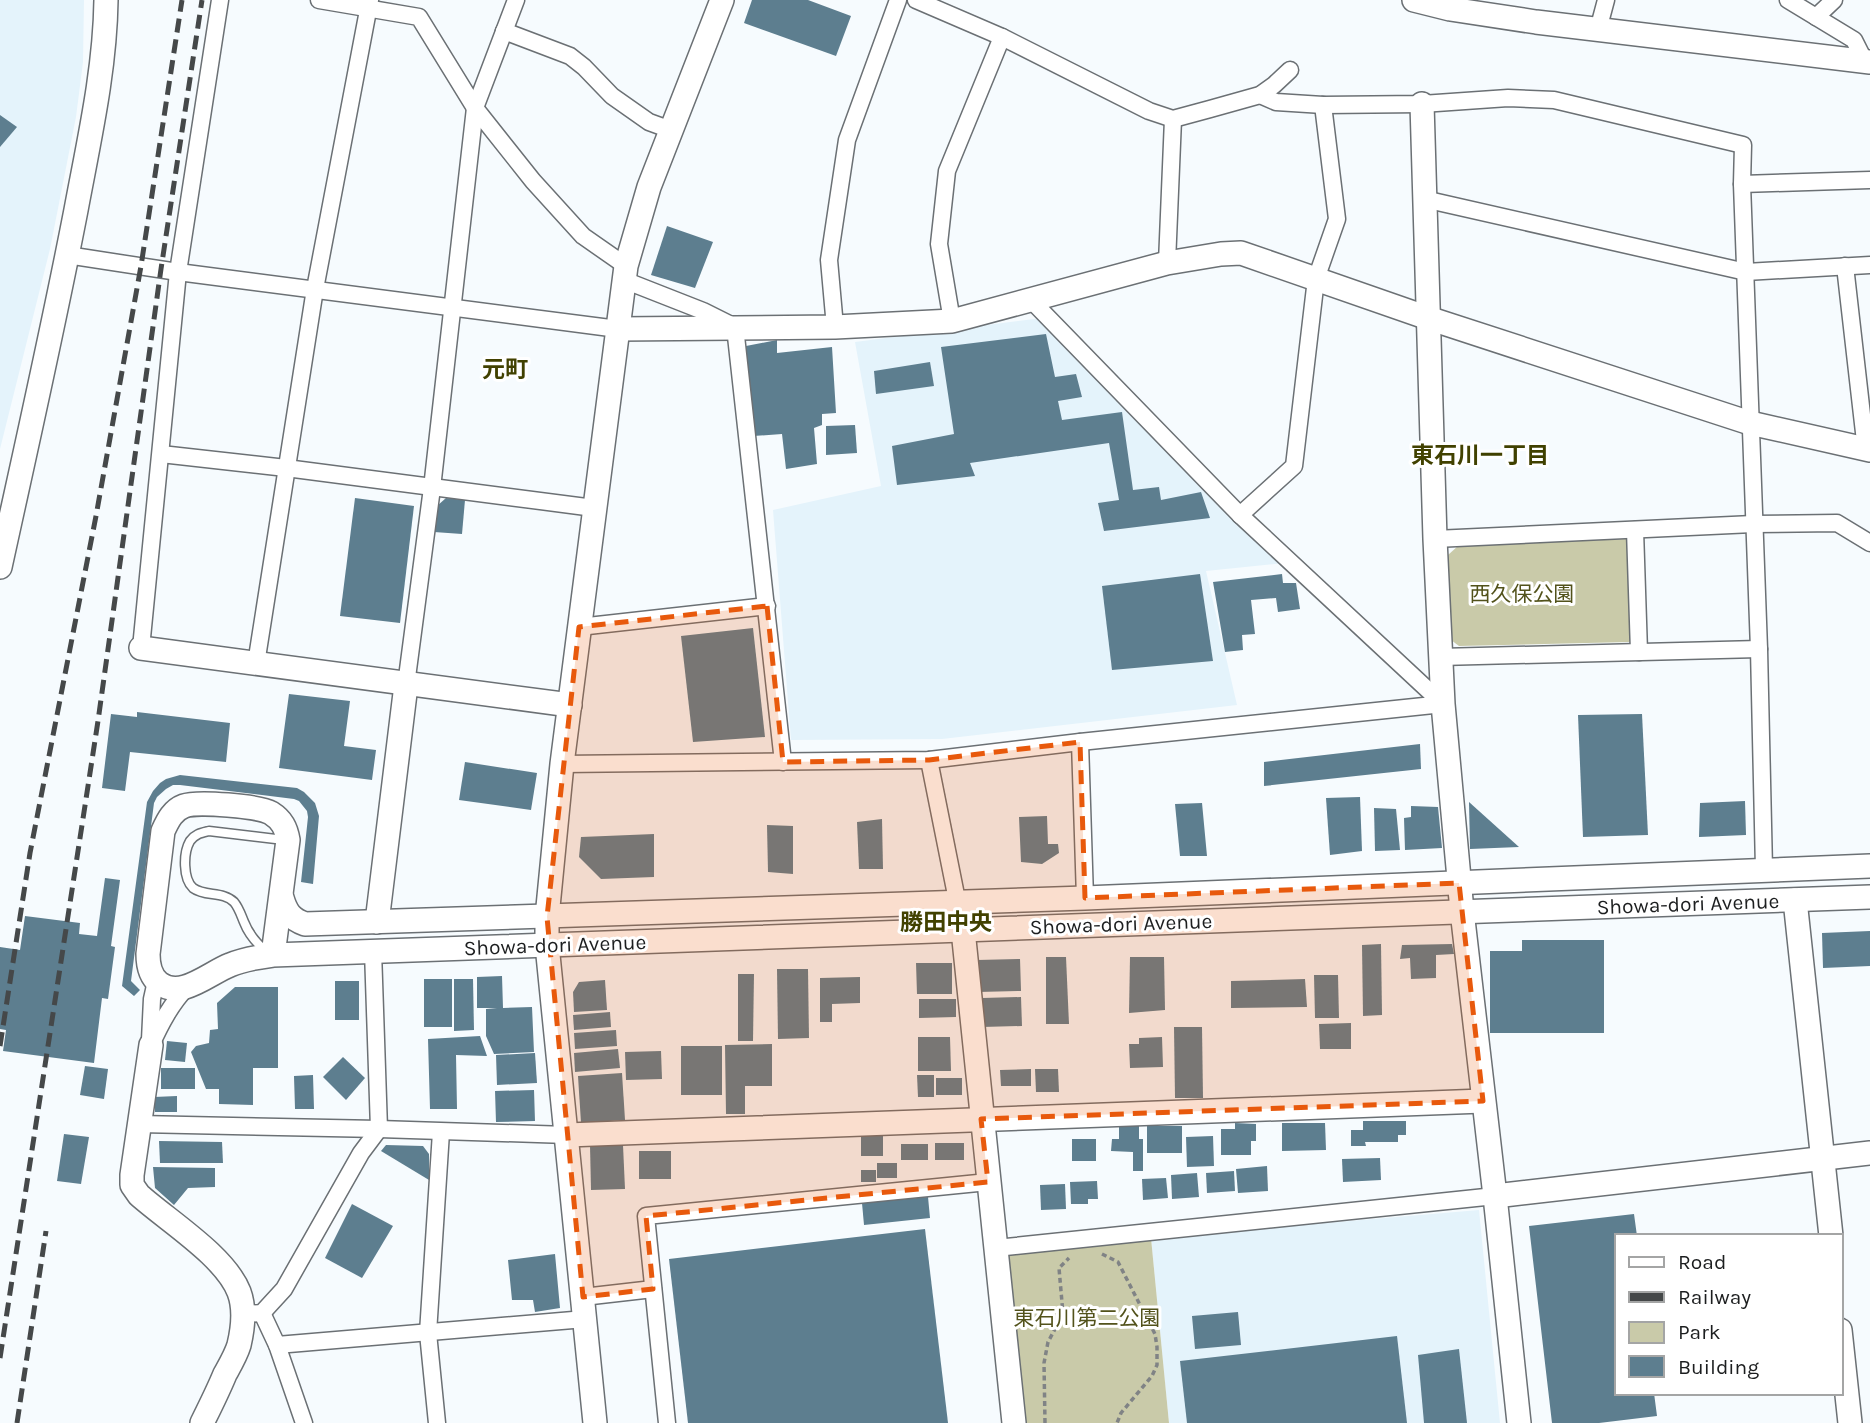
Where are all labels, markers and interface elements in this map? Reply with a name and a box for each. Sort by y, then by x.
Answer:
district label: 元町 [482,356,528,383]
district label: 東石川一丁目 [1411,442,1549,469]
park label: 西久保公園 [1470,582,1575,606]
street label: Showa-dori Avenue [1596,889,1780,919]
district label: 勝田中央 [900,909,992,936]
street label: Showa-dori Avenue [1029,909,1213,939]
street label: Showa-dori Avenue [463,930,647,960]
legend [1615,1234,1842,1395]
text: Road [1678,1250,1726,1274]
text: Railway [1678,1285,1751,1309]
park label: 東石川第二公園 [1014,1306,1161,1330]
text: Park [1678,1320,1721,1344]
text: Building [1678,1355,1759,1379]

